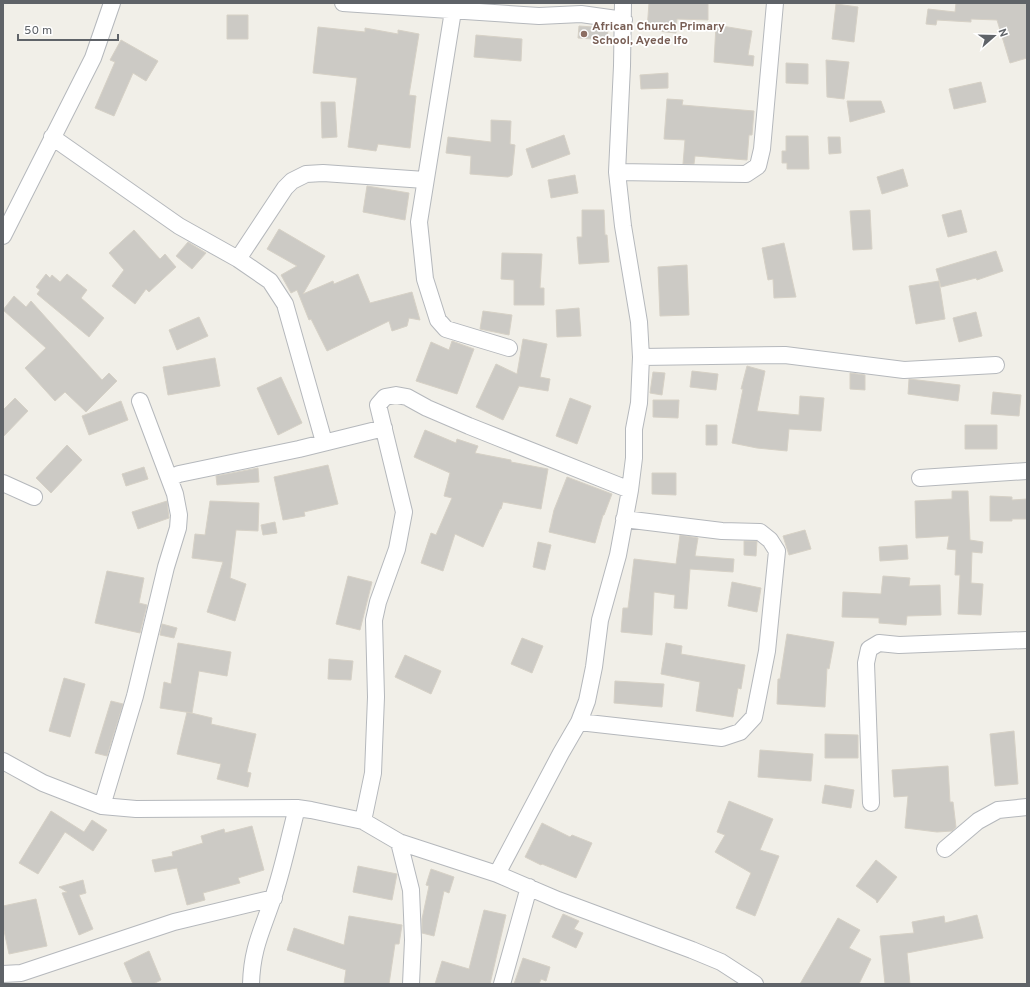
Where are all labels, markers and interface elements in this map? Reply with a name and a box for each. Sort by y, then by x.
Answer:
scale bar [18,16,118,42]
north arrow [974,16,1014,56]
place label: African Church Primary School, Ayede Ifo [592,19,725,49]
text: 50 m [24,23,52,39]
text: N [995,27,1010,39]
marker: African Church Primary School, Ayede Ifo [579,29,589,39]

